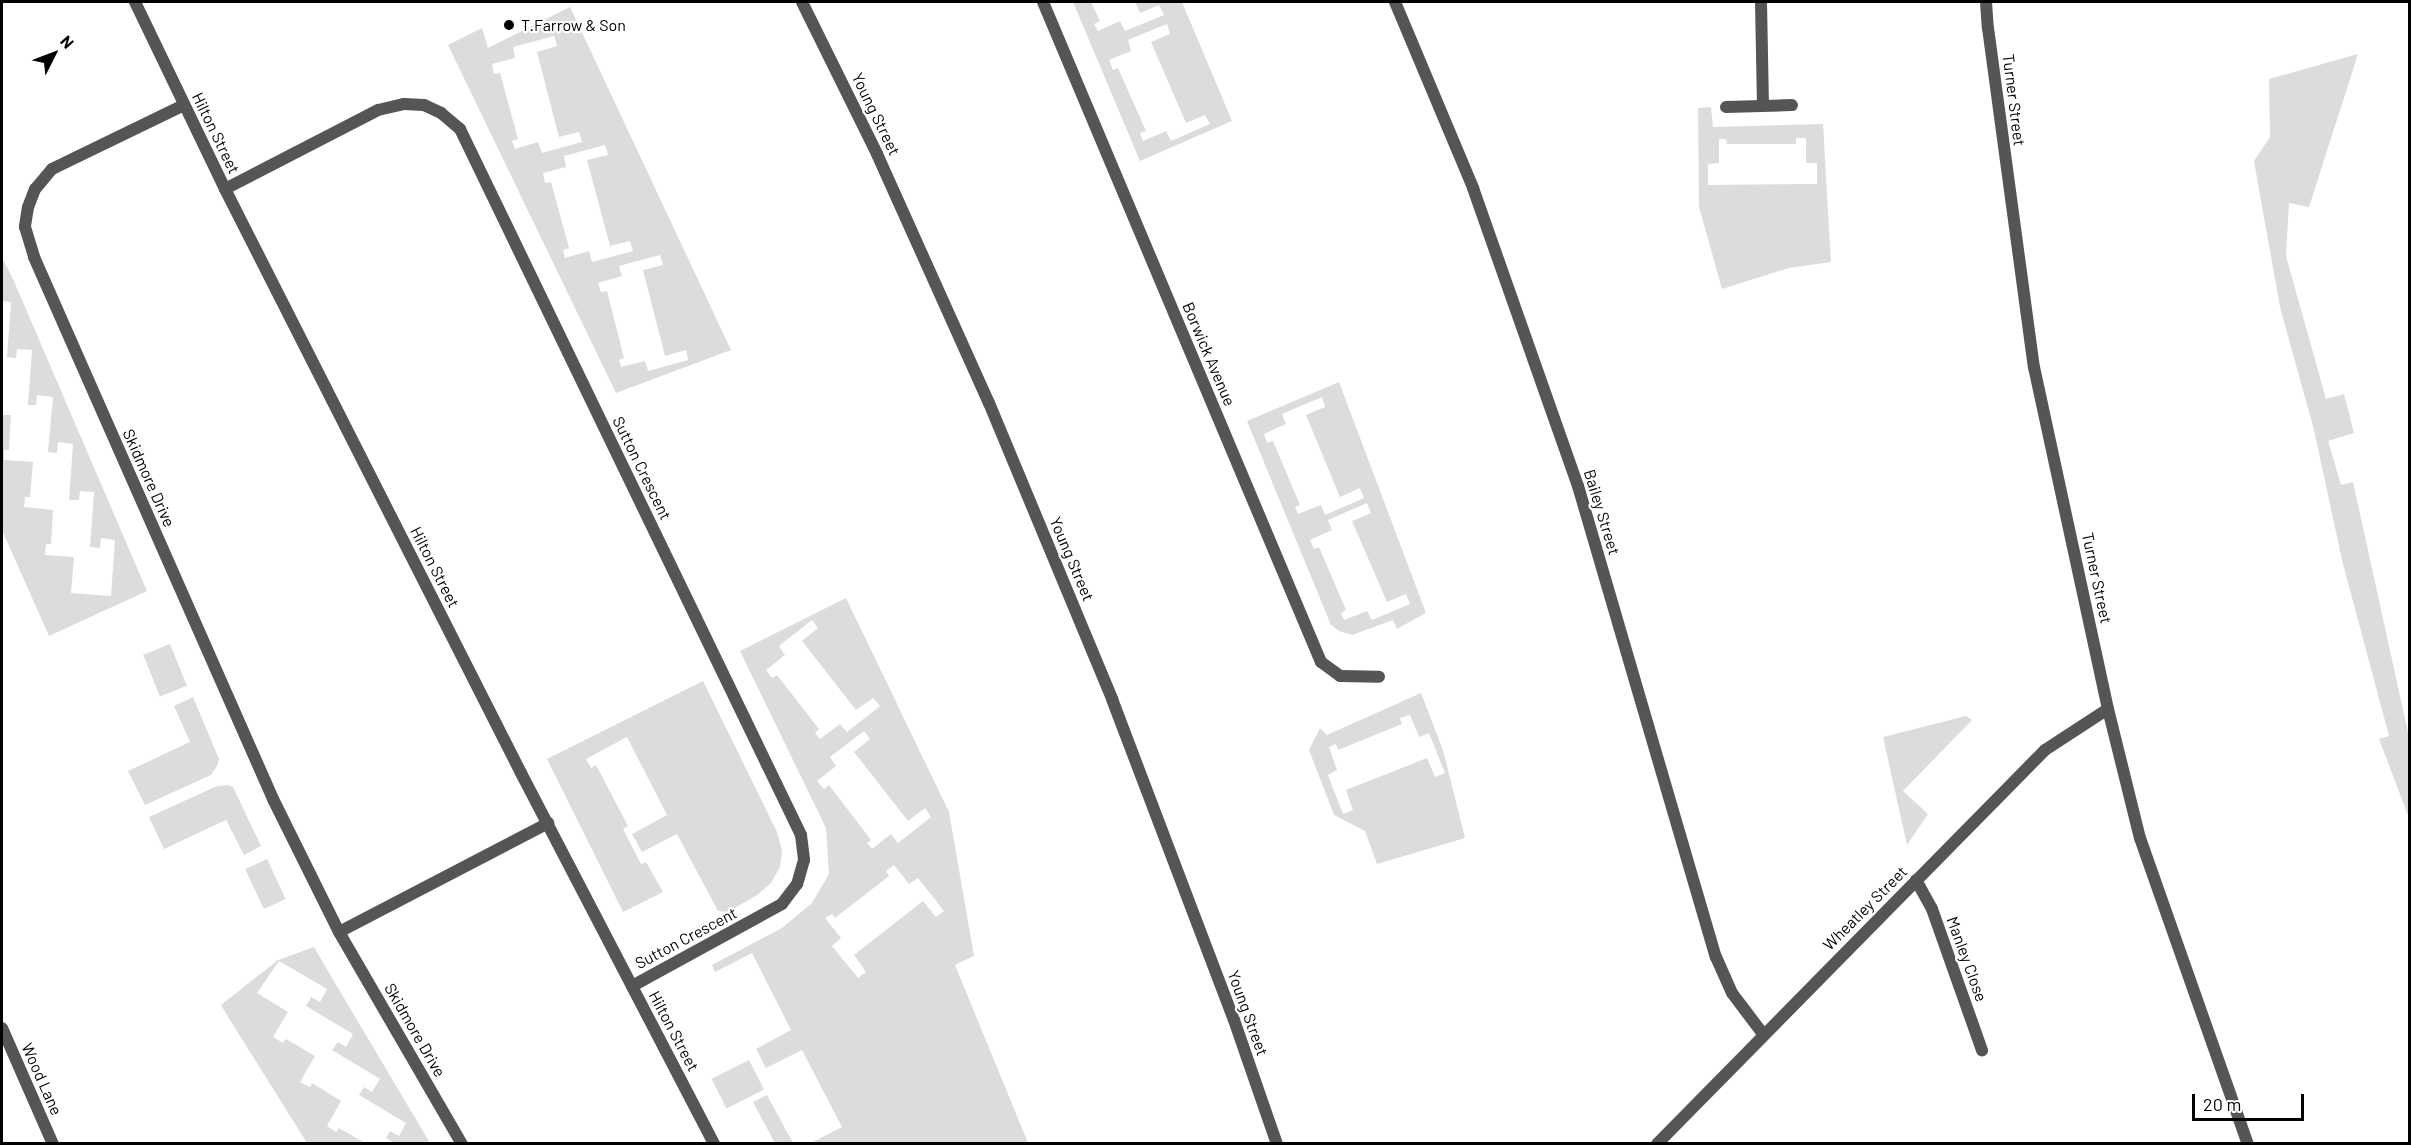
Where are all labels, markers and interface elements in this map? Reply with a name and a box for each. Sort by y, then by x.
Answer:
place label: T.Farrow & Son [521,15,626,35]
marker: T.Farrow & Son [502,18,516,32]
north arrow [24,24,84,84]
text: N [57,31,78,52]
street label: Turner Street [1999,53,2029,147]
street label: Young Street [848,70,904,158]
street label: Hilton Street [188,89,244,177]
street label: Borwick Avenue [1178,299,1240,409]
street label: Sutton Crescent [609,413,675,523]
street label: Skidmore Drive [119,426,179,530]
street label: Bailey Street [1580,467,1624,557]
street label: Young Street [1046,514,1098,604]
street label: Hilton Street [406,523,464,611]
street label: Turner Street [2078,531,2116,625]
street label: Wheatley Street [1819,862,1911,954]
street label: Sutton Crescent [632,903,740,973]
street label: Manley Close [1943,914,1991,1004]
street label: Young Street [1224,968,1272,1058]
street label: Skidmore Drive [380,980,450,1080]
street label: Hilton Street [645,988,703,1074]
street label: Wood Lane [18,1040,66,1118]
scale bar [2195,1082,2308,1120]
text: 20 m [2203,1093,2241,1115]

